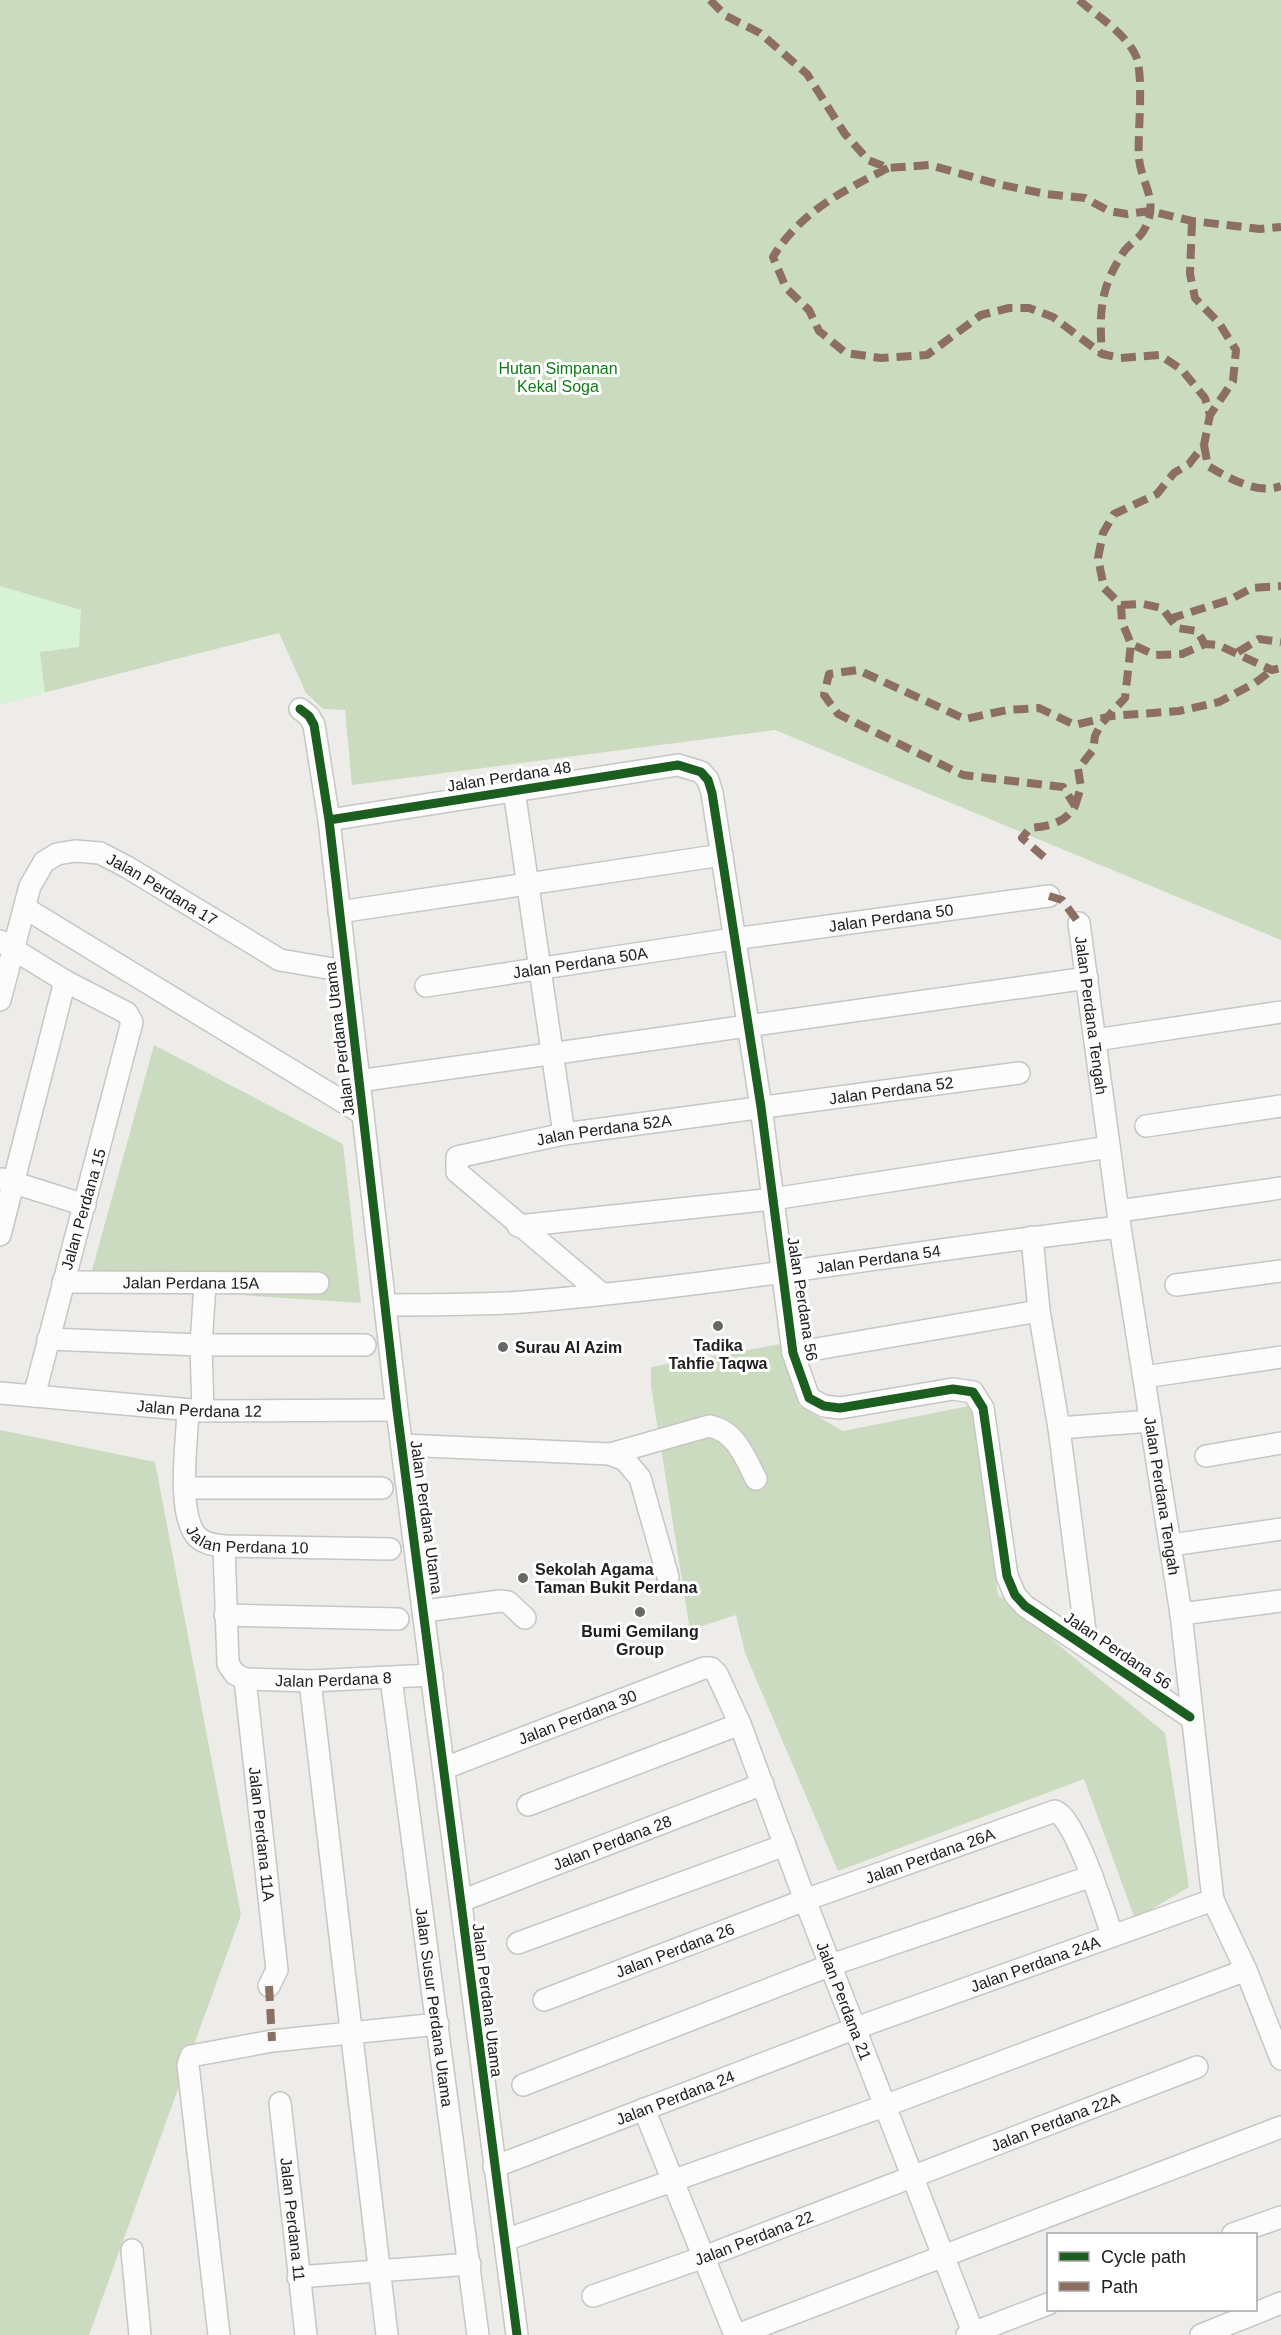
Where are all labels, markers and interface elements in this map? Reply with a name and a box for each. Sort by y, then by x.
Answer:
park label: Hutan Simpanan Kekal Soga [498,360,618,395]
street label: Jalan Perdana 48 [446,758,572,795]
street label: Jalan Perdana 17 [104,850,220,929]
street label: Jalan Perdana 50 [828,901,954,935]
street label: Jalan Perdana Tengah [1072,935,1110,1096]
street label: Jalan Perdana 50A [512,944,649,982]
street label: Jalan Perdana Utama [322,961,357,1117]
street label: Jalan Perdana 52 [828,1074,955,1107]
street label: Jalan Perdana 52A [535,1112,673,1149]
street label: Jalan Perdana 15 [58,1146,109,1272]
street label: Jalan Perdana 56 [784,1236,821,1362]
street label: Jalan Perdana 54 [815,1242,942,1276]
street label: Jalan Perdana 15A [123,1274,259,1292]
marker: Tadika Tahfie Taqwa [711,1319,725,1333]
place label: Tadika Tahfie Taqwa [669,1337,768,1372]
place label: Surau Al Azim [515,1339,622,1356]
marker: Surau Al Azim [496,1340,510,1354]
street label: Jalan Perdana 12 [136,1397,262,1420]
street label: Jalan Perdana Tengah [1141,1416,1183,1576]
street label: Jalan Perdana Utama [407,1439,446,1595]
street label: Jalan Perdana 10 [183,1523,309,1557]
place label: Sekolah Agama Taman Bukit Perdana [535,1561,698,1596]
marker: Sekolah Agama Taman Bukit Perdana [516,1571,530,1585]
marker: Bumi Gemilang Group [633,1605,647,1619]
street label: Jalan Perdana 56 [1061,1608,1175,1693]
place label: Bumi Gemilang Group [581,1623,699,1658]
street label: Jalan Perdana 8 [275,1669,392,1690]
street label: Jalan Perdana 30 [516,1687,639,1748]
street label: Jalan Perdana 11A [246,1766,277,1902]
street label: Jalan Perdana 28 [551,1812,674,1874]
street label: Jalan Perdana 26A [863,1825,997,1887]
street label: Jalan Susur Perdana Utama [412,1906,456,2108]
street label: Jalan Perdana 26 [613,1920,737,1981]
street label: Jalan Perdana Utama [470,1922,505,2078]
street label: Jalan Perdana 24A [968,1933,1103,1995]
street label: Jalan Perdana 21 [813,1939,874,2063]
street label: Jalan Perdana 24 [614,2067,737,2128]
street label: Jalan Perdana 22A [989,2090,1122,2155]
street label: Jalan Perdana 11 [277,2157,308,2282]
street label: Jalan Perdana 22 [692,2208,816,2269]
legend [1047,2233,1257,2311]
text: Cycle path [1101,2247,1186,2267]
text: Path [1101,2277,1138,2297]

